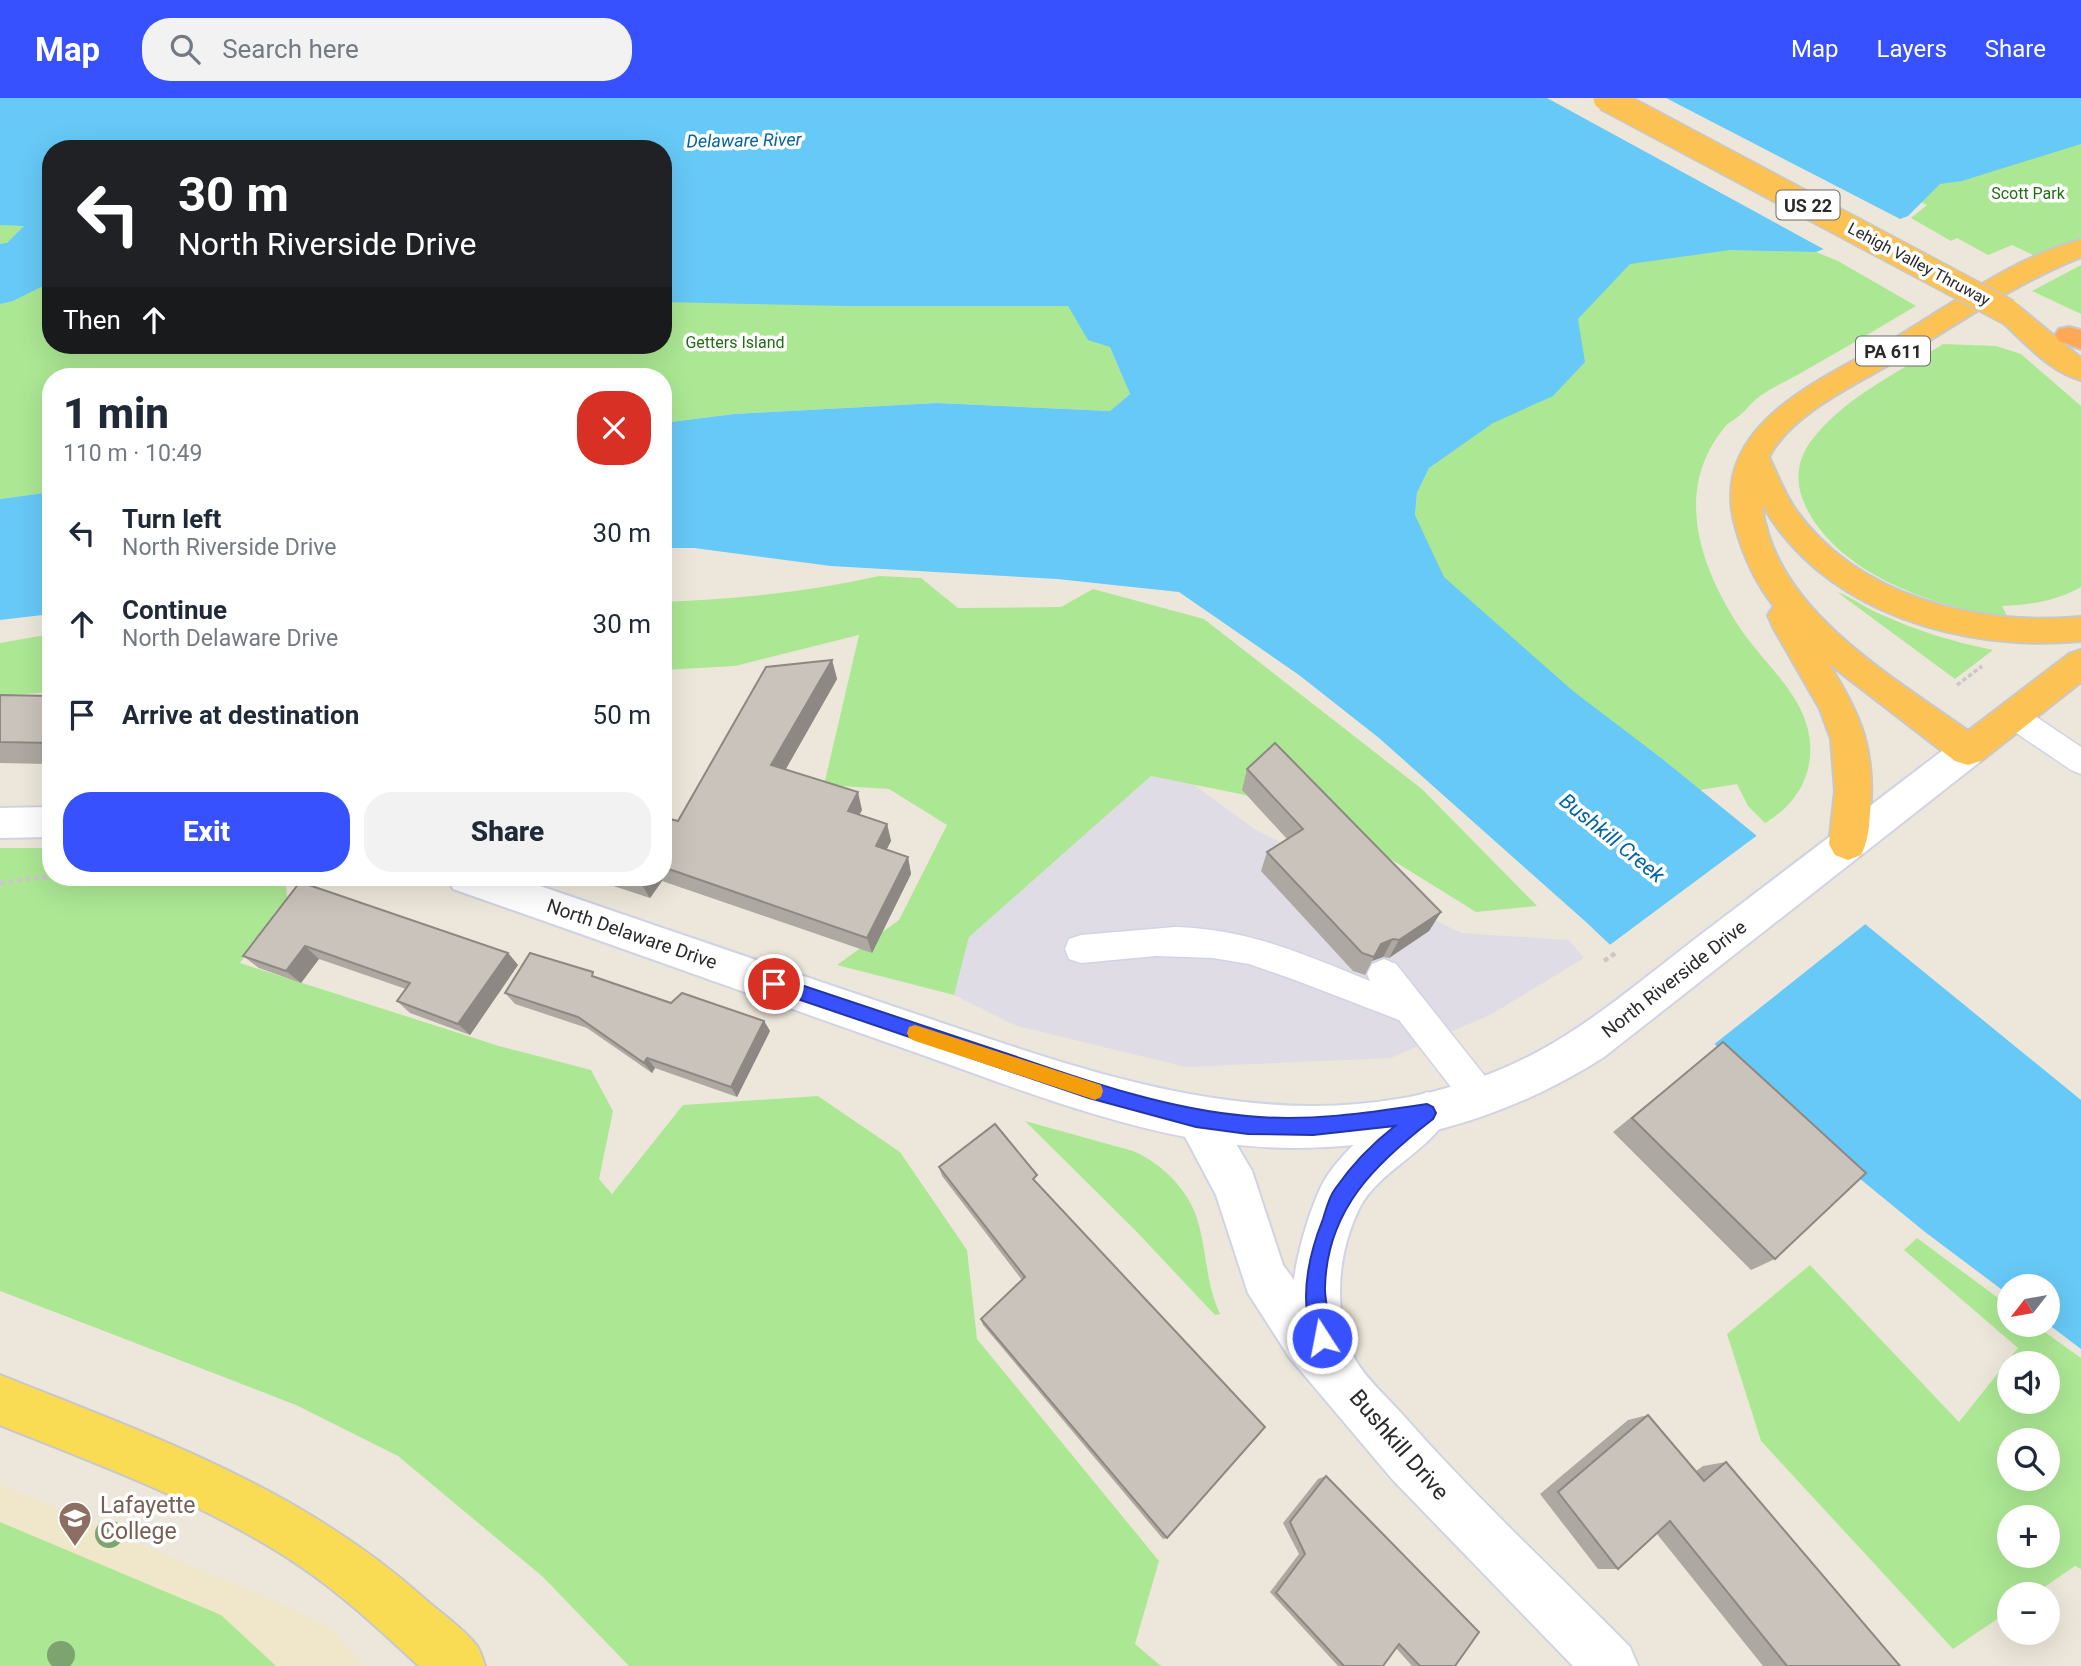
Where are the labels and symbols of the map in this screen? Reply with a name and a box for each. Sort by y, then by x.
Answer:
water label: Delaware River [686,128,803,152]
park label: Scott Park [1991,184,2066,203]
road number: US 22 [1776,190,1840,220]
street label: Lehigh Valley Thruway [1845,218,1994,310]
park label: Getters Island [685,333,785,352]
road number: PA 611 [1856,337,1930,366]
water label: Bushkill Creek [1555,788,1670,888]
street label: North Delaware Drive [544,894,720,974]
street label: North Riverside Drive [1597,915,1751,1043]
pin [744,954,804,1014]
north arrow [1997,1274,2060,1337]
position arrow [1285,1301,1359,1375]
street label: Bushkill Drive [1344,1384,1454,1506]
place label: Lafayette College [100,1492,195,1545]
school or university icon: Lafayette College [56,1499,94,1548]

